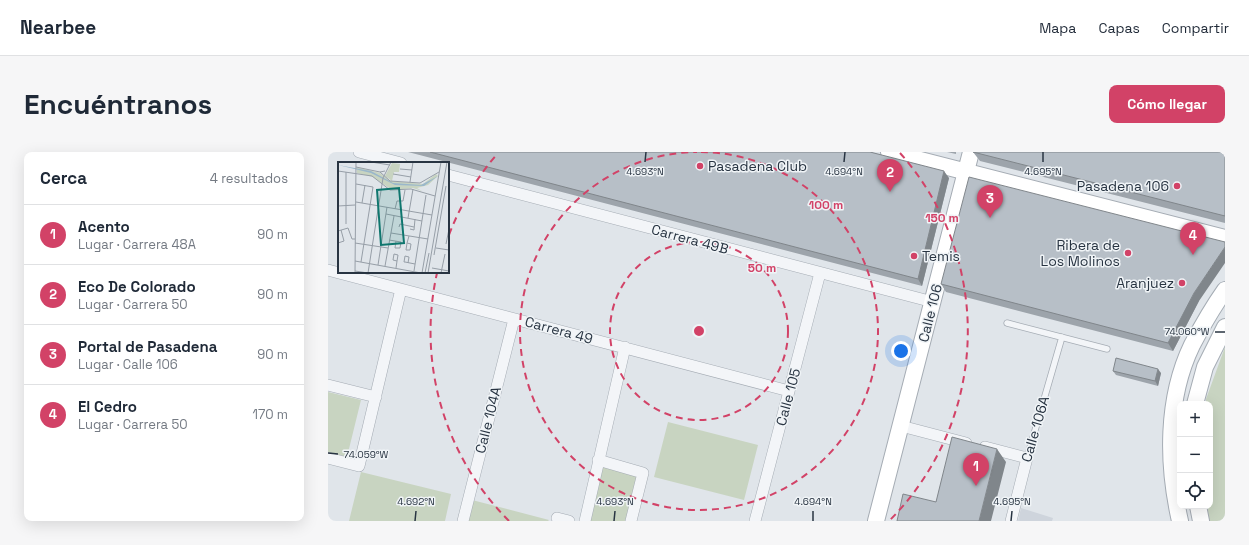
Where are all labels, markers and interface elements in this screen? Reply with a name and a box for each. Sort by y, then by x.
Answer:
text: Nearbee [20,15,96,40]
text: Mapa [1039,19,1076,37]
text: Capas [1098,19,1140,37]
text: Compartir [1162,19,1229,37]
button: Cómo llegar [1109,85,1225,123]
text: Encuéntranos [24,86,212,122]
place label: Pasadena Club [708,157,807,175]
pin: 2 [877,159,903,192]
marker: Pasadena Club [695,161,705,171]
inset map [338,162,449,273]
text: 4.693°N [626,165,664,178]
text: 4.694°N [825,165,863,178]
text: 4.695°N [1024,165,1062,178]
text: Cerca [40,167,87,189]
text: 4 resultados [210,170,288,187]
place label: Pasadena 106 [1077,177,1169,195]
marker: Pasadena 106 [1172,181,1182,191]
pin: 3 [977,185,1003,218]
text: 100 m [809,197,843,213]
text: 150 m [925,210,959,226]
text: Acento [78,217,130,236]
street label: Carrera 49B [650,220,730,258]
pin: 4 [1180,222,1206,255]
text: 1 [50,226,56,243]
text: 90 m [257,226,288,243]
text: Lugar · Carrera 48A [78,236,196,253]
place label: Ribera de Los Molinos [1041,236,1120,270]
place label: Temis [922,247,960,265]
marker: Ribera de Los Molinos [1123,248,1133,258]
marker: Temis [909,251,919,261]
text: 50 m [748,260,776,276]
place label: Aranjuez [1116,274,1174,292]
text: Eco De Colorado [78,277,196,296]
marker: Aranjuez [1177,278,1187,288]
street label: Calle 106 [914,282,946,344]
text: 2 [49,286,57,303]
text: 90 m [257,286,288,303]
text: Lugar · Carrera 50 [78,296,188,313]
street label: Carrera 49 [523,312,595,348]
centre of rings [692,324,706,338]
text: 74.060°W [1164,325,1210,338]
text: Portal de Pasadena [78,337,217,356]
your location [891,341,911,361]
text: 3 [49,346,57,363]
text: 90 m [257,346,288,363]
text: Lugar · Calle 106 [78,356,178,373]
street label: Calle 105 [772,366,804,428]
street label: Calle 104A [471,385,505,455]
street label: Calle 106A [1017,394,1053,464]
text: El Cedro [78,397,137,416]
map controls [1177,401,1213,509]
button: + [1177,401,1213,437]
text: 4 [49,406,57,423]
text: 170 m [252,406,288,423]
text: Lugar · Carrera 50 [78,416,188,433]
button: − [1177,437,1213,473]
text: 74.059°W [344,448,389,461]
pin: 1 [963,453,989,486]
button: locate [1177,473,1213,509]
text: 4.692°N [397,495,435,508]
text: 4.693°N [596,495,634,508]
text: 4.694°N [794,495,832,508]
text: 4.695°N [993,495,1031,508]

